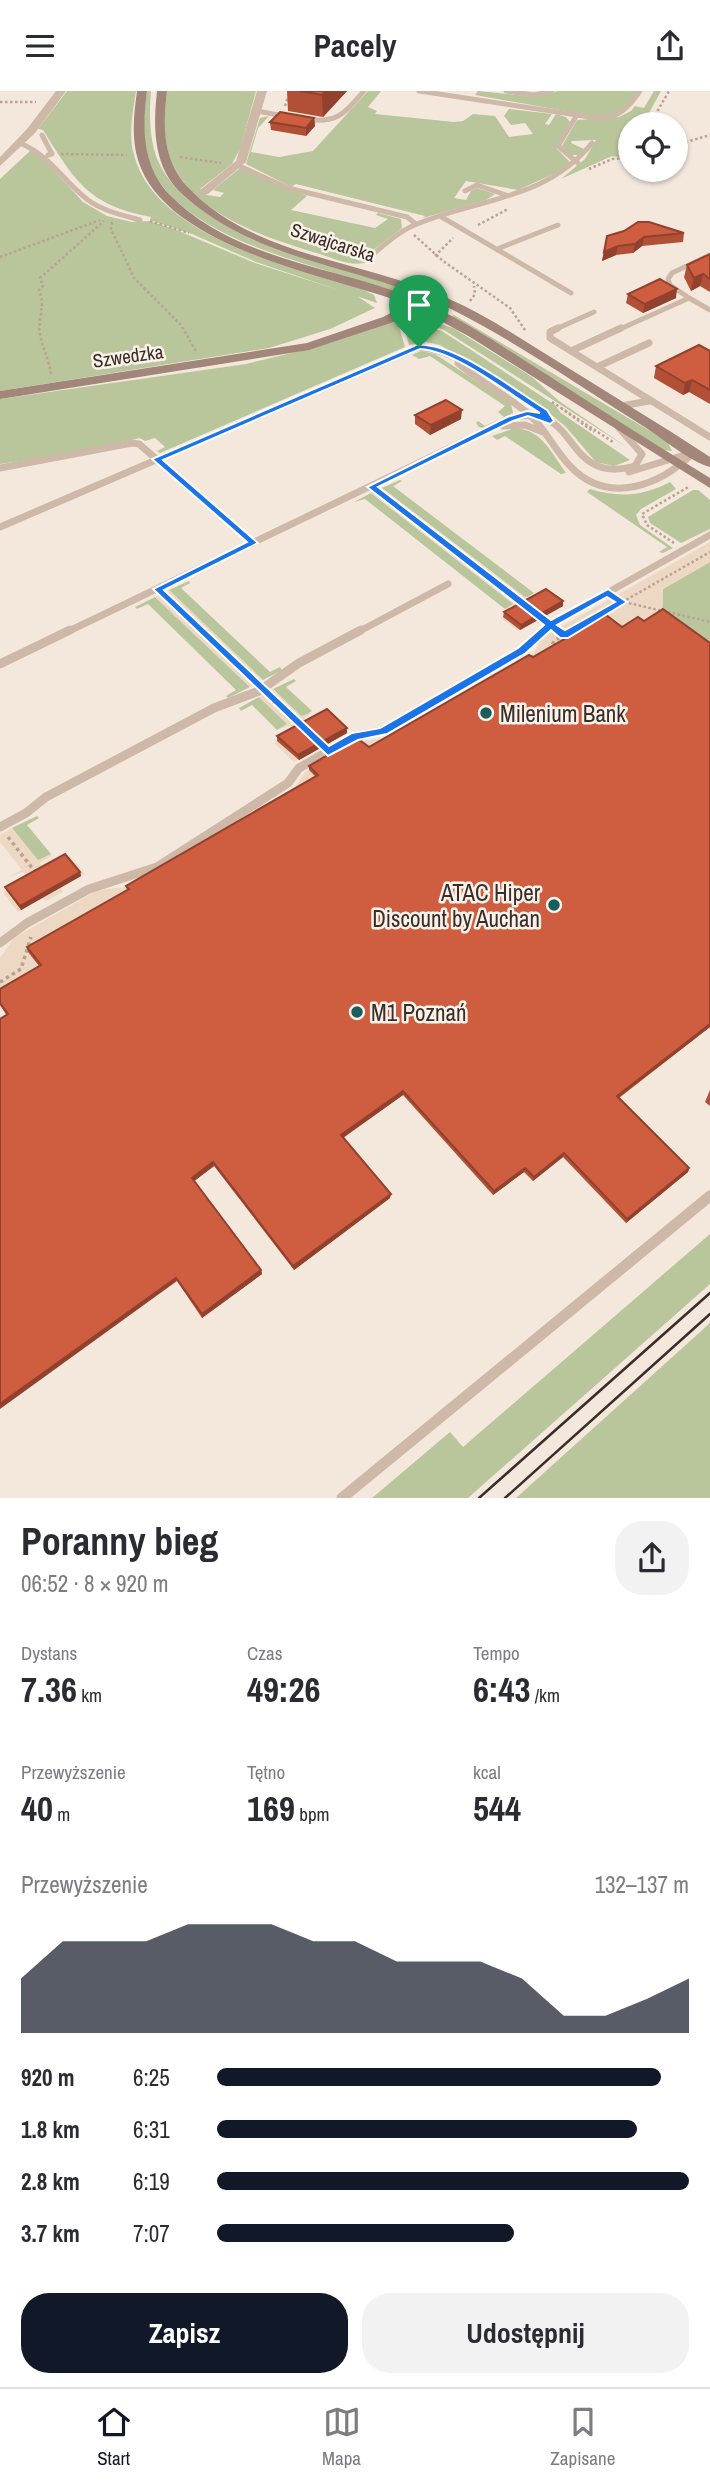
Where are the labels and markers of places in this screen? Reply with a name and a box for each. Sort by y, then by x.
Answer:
pin [389,275,449,347]
place label: Milenium Bank [500,698,626,729]
marker: Milenium Bank [478,705,494,721]
place label: ATAC Hiper Discount by Auchan [372,877,541,934]
marker: ATAC Hiper Discount by Auchan [546,897,562,913]
place label: M1 Poznań [371,997,466,1028]
marker: M1 Poznań [349,1004,365,1020]

